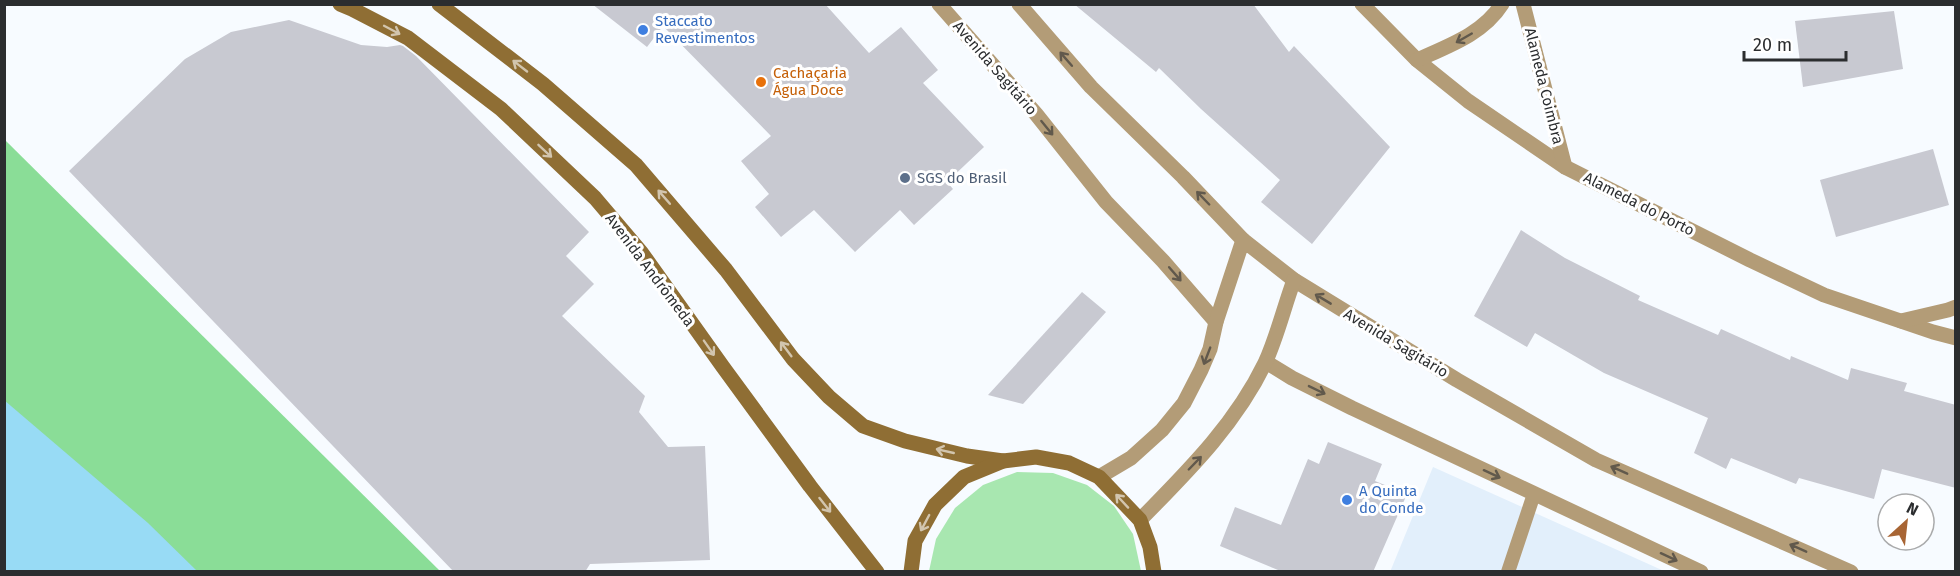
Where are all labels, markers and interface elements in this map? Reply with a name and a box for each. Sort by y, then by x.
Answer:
place label: Staccato Revestimentos [655,12,755,47]
street label: Avenida Sagitário [949,17,1041,119]
marker: Staccato Revestimentos [636,23,650,37]
scale bar [1744,24,1846,62]
one-way arrow [383,25,401,36]
street label: Alameda Coimbra [1521,26,1567,146]
one-way arrow [1456,32,1473,44]
text: 20 m [1753,34,1792,56]
one-way arrow [1059,52,1073,67]
one-way arrow [512,59,528,72]
place label: Cachaçaria Água Doce [773,64,847,99]
marker: Cachaçaria Água Doce [754,75,768,89]
one-way arrow [1040,120,1053,136]
one-way arrow [537,143,552,157]
street label: Alameda do Porto [1581,168,1697,240]
place label: SGS do Brasil [917,169,1007,187]
marker: SGS do Brasil [898,171,912,185]
one-way arrow [657,189,670,205]
one-way arrow [1195,190,1210,205]
street label: Avenida Andrômeda [602,210,698,330]
one-way arrow [1168,266,1182,281]
one-way arrow [1315,292,1332,304]
street label: Avenida Sagitário [1340,305,1452,381]
one-way arrow [703,340,715,356]
one-way arrow [779,342,792,358]
one-way arrow [1200,346,1211,365]
one-way arrow [1307,385,1325,397]
one-way arrow [936,444,955,456]
one-way arrow [1188,456,1202,471]
one-way arrow [1610,464,1629,475]
one-way arrow [1483,469,1501,481]
place label: A Quinta do Conde [1359,482,1424,517]
north arrow [1876,492,1936,552]
marker: A Quinta do Conde [1340,493,1354,507]
one-way arrow [1115,494,1129,509]
one-way arrow [819,497,832,513]
text: N [1904,498,1922,520]
one-way arrow [919,514,930,532]
one-way arrow [1789,542,1807,553]
one-way arrow [1660,551,1678,563]

